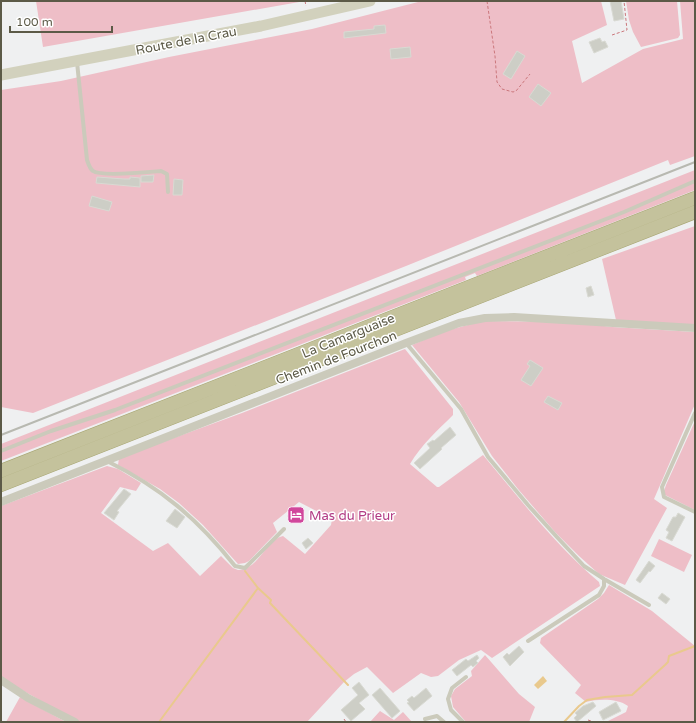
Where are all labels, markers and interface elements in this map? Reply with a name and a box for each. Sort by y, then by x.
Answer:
scale bar [10,8,112,34]
text: 100 m [16,15,53,29]
street label: Route de la Crau [134,23,238,59]
street label: La Camarguaise [300,310,397,362]
street label: Chemin de Fourchon [274,327,399,388]
hotel icon: Mas du Prieur [286,505,306,525]
place label: Mas du Prieur [309,508,395,524]

